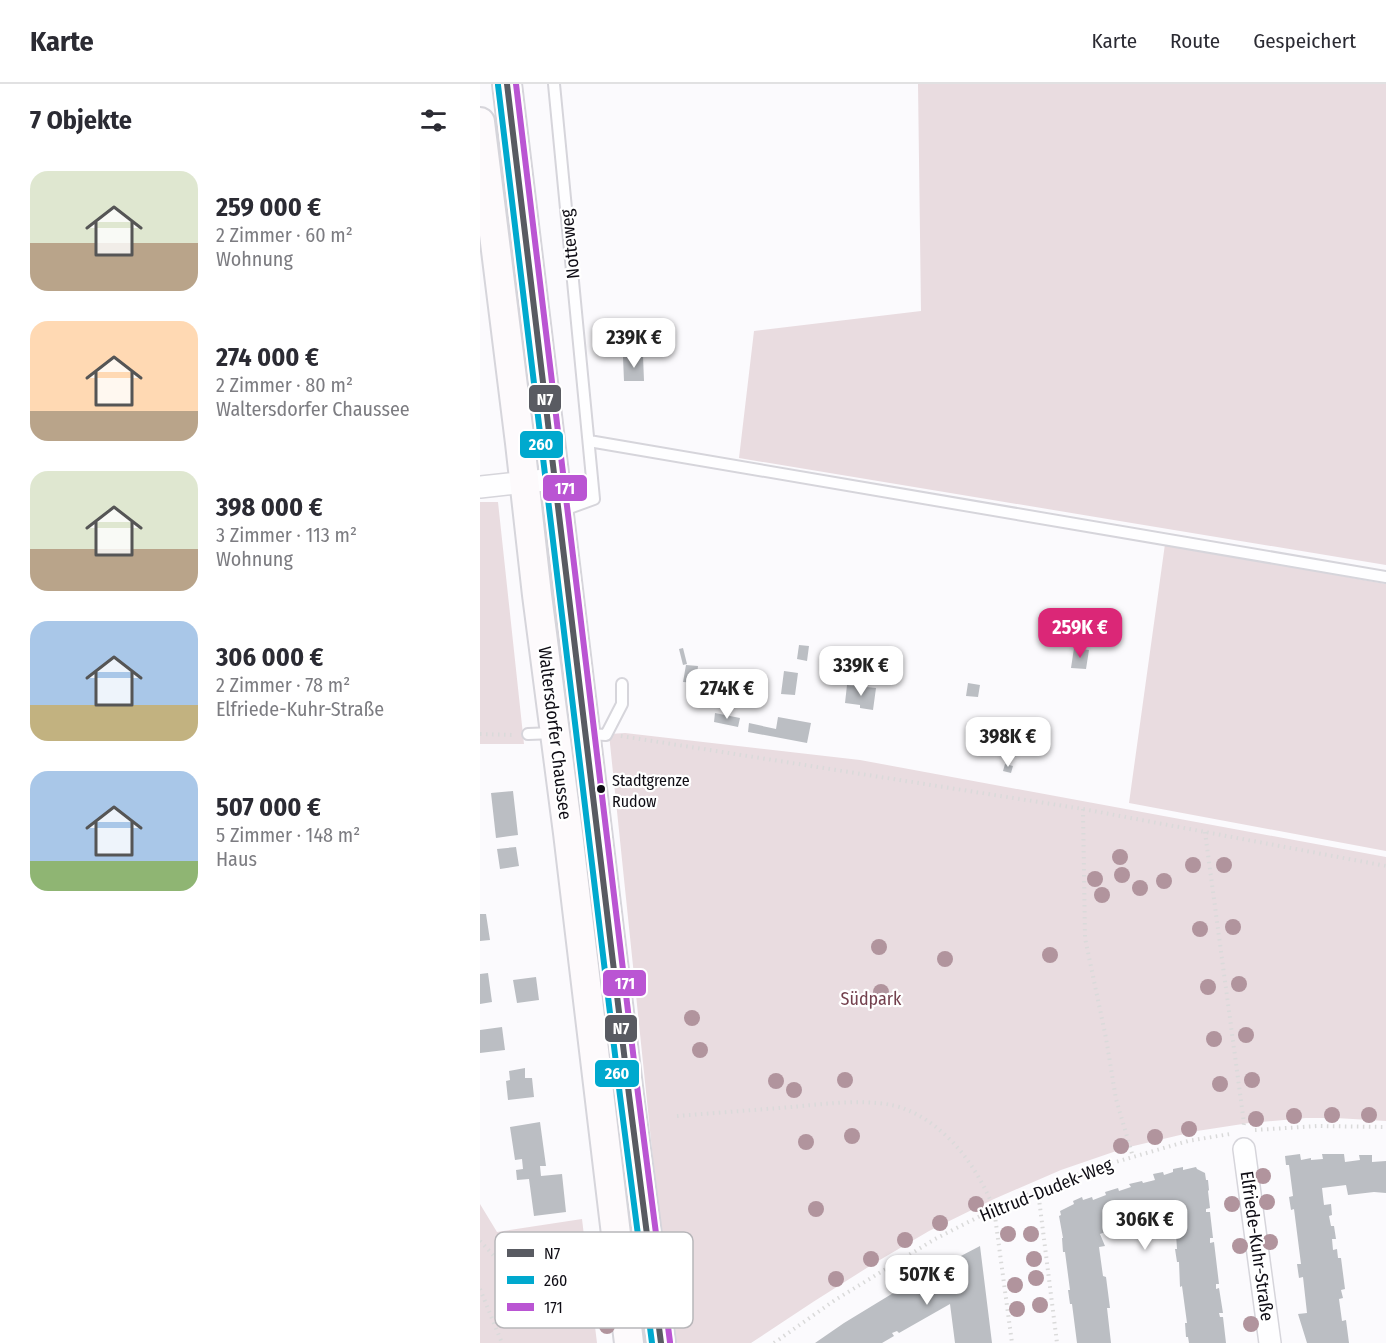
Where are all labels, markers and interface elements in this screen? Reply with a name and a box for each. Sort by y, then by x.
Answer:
text: Karte [30,25,94,58]
text: Karte [1092,28,1137,54]
text: Route [1170,28,1220,54]
text: Gespeichert [1253,28,1356,54]
icon: filters [417,104,450,137]
text: 7 Objekte [30,105,132,136]
text: 259 000 € [216,192,321,223]
icon: home [78,195,150,267]
street label: Notteweg [555,208,585,280]
text: 2 Zimmer · 60 m² [216,223,353,247]
text: Wohnung [216,247,293,271]
pin: 239K € [585,318,683,369]
text: 239K € [606,325,662,349]
text: 274 000 € [216,342,319,373]
icon: home [78,345,150,417]
text: 2 Zimmer · 80 m² [216,373,353,397]
line badge: N7 [528,384,562,413]
text: N7 [537,390,553,409]
text: Waltersdorfer Chaussee [216,397,410,421]
line badge: 260 [519,430,564,459]
text: 260 [528,435,554,454]
line badge: 171 [542,474,588,502]
text: 171 [555,479,575,498]
text: 398 000 € [216,492,323,523]
icon: home [78,495,150,567]
text: 3 Zimmer · 113 m² [216,523,357,547]
text: Wohnung [216,547,293,571]
pin: 259K € [1031,608,1129,659]
text: 259K € [1052,615,1108,639]
text: 306 000 € [216,642,323,673]
icon: home [78,645,150,717]
street label: Waltersdorfer Chaussee [533,645,577,821]
pin: 339K € [812,646,910,697]
text: 339K € [833,653,889,677]
pin: 274K € [678,669,776,720]
text: 2 Zimmer · 78 m² [216,673,350,697]
text: 274K € [700,676,754,700]
text: Elfriede-Kuhr-Straße [216,697,384,721]
pin: 398K € [959,717,1057,768]
text: 398K € [980,724,1036,748]
place label: Stadtgrenze Rudow [612,771,690,811]
marker: Stadtgrenze Rudow [595,783,607,795]
text: 507 000 € [216,792,321,823]
icon: home [78,795,150,867]
text: 5 Zimmer · 148 m² [216,823,360,847]
text: Haus [216,847,257,871]
line badge: 171 [602,969,647,997]
text: 171 [615,974,635,993]
park label: Südpark [841,988,902,1010]
line badge: N7 [604,1014,638,1043]
text: N7 [613,1019,629,1038]
line badge: 260 [594,1059,640,1088]
text: 260 [604,1064,630,1083]
street label: Hiltrud-Dudek-Weg [976,1153,1116,1227]
street label: Elfriede-Kuhr-Straße [1236,1170,1278,1323]
pin: 306K € [1096,1200,1194,1251]
text: 306K € [1116,1207,1174,1231]
legend [495,1232,693,1328]
text: N7 [544,1244,561,1263]
pin: 507K € [878,1255,976,1306]
text: 507K € [899,1262,955,1286]
text: 260 [544,1271,567,1290]
text: 171 [544,1298,563,1317]

